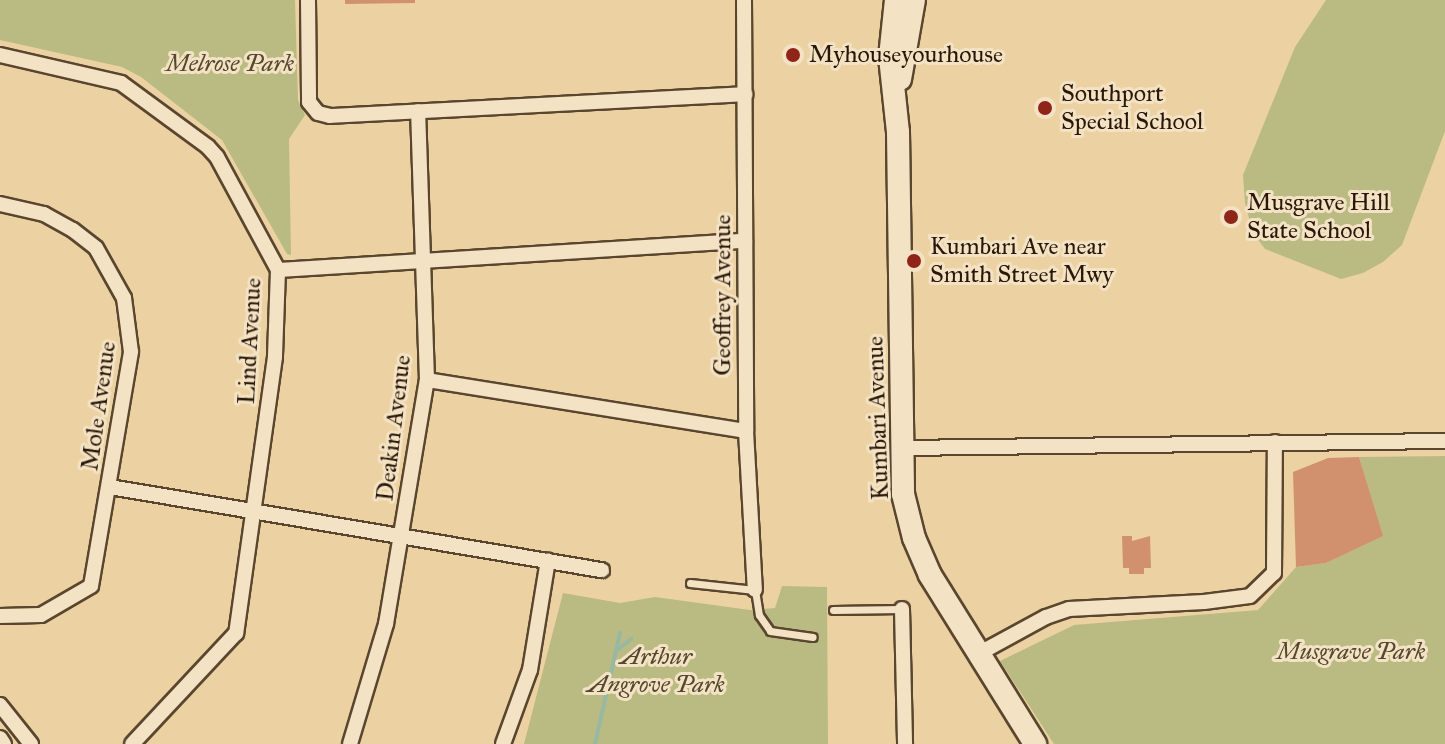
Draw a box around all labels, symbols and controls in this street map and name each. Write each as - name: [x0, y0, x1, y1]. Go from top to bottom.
- place label: Myhouseyourhouse: [809, 41, 1003, 69]
- marker: Myhouseyourhouse: [784, 46, 802, 64]
- park label: Melrose Park: [166, 50, 294, 78]
- place label: Southport Special School: [1061, 80, 1203, 136]
- marker: Southport Special School: [1036, 99, 1054, 117]
- place label: Musgrave Hill State School: [1247, 189, 1390, 245]
- marker: Musgrave Hill State School: [1222, 208, 1240, 226]
- street label: Geoffrey Avenue: [709, 214, 737, 376]
- place label: Kumbari Ave near Smith Street Mwy: [930, 233, 1113, 289]
- marker: Kumbari Ave near Smith Street Mwy: [905, 252, 923, 270]
- street label: Lind Avenue: [232, 277, 268, 405]
- street label: Kumbari Avenue: [861, 336, 895, 500]
- street label: Mole Avenue: [76, 340, 122, 472]
- street label: Deakin Avenue: [371, 353, 417, 503]
- park label: Musgrave Park: [1277, 638, 1425, 666]
- park label: Arthur Angrove Park: [587, 643, 725, 699]

